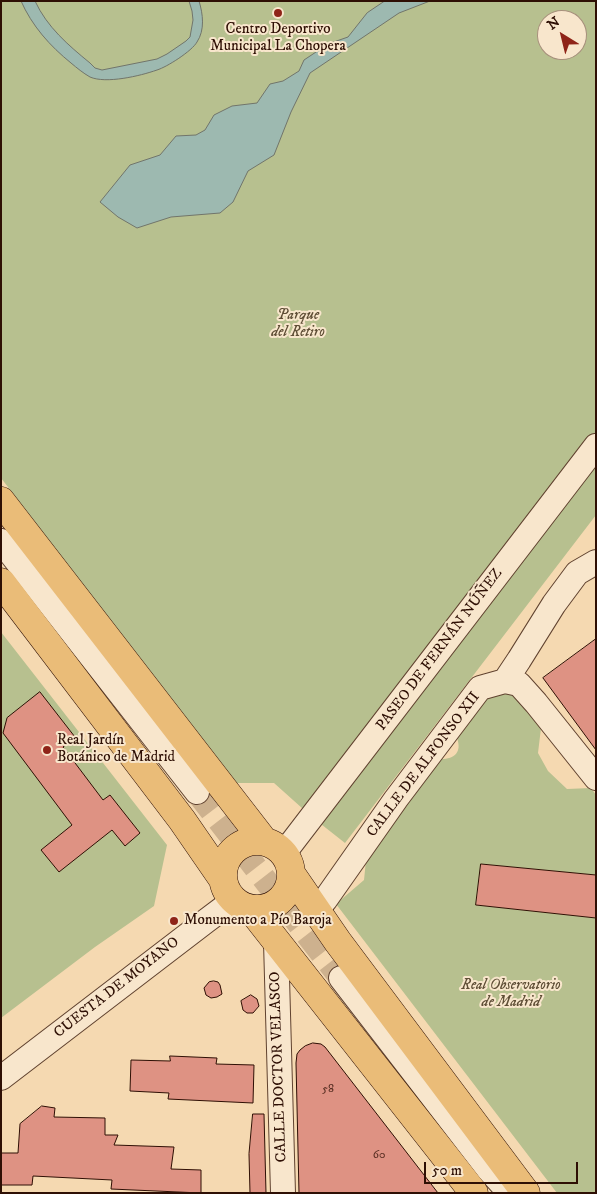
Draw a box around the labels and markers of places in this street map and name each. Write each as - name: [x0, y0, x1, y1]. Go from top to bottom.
- marker: Centro Deportivo Municipal La Chopera: [272, 7, 284, 19]
- place label: Centro Deportivo Municipal La Chopera: [210, 21, 346, 56]
- place label: Real Jardín Botánico de Madrid: [57, 732, 175, 767]
- marker: Real Jardín Botánico de Madrid: [41, 744, 53, 756]
- place label: Monumento a Pío Baroja: [184, 912, 332, 930]
- marker: Monumento a Pío Baroja: [168, 915, 180, 927]

